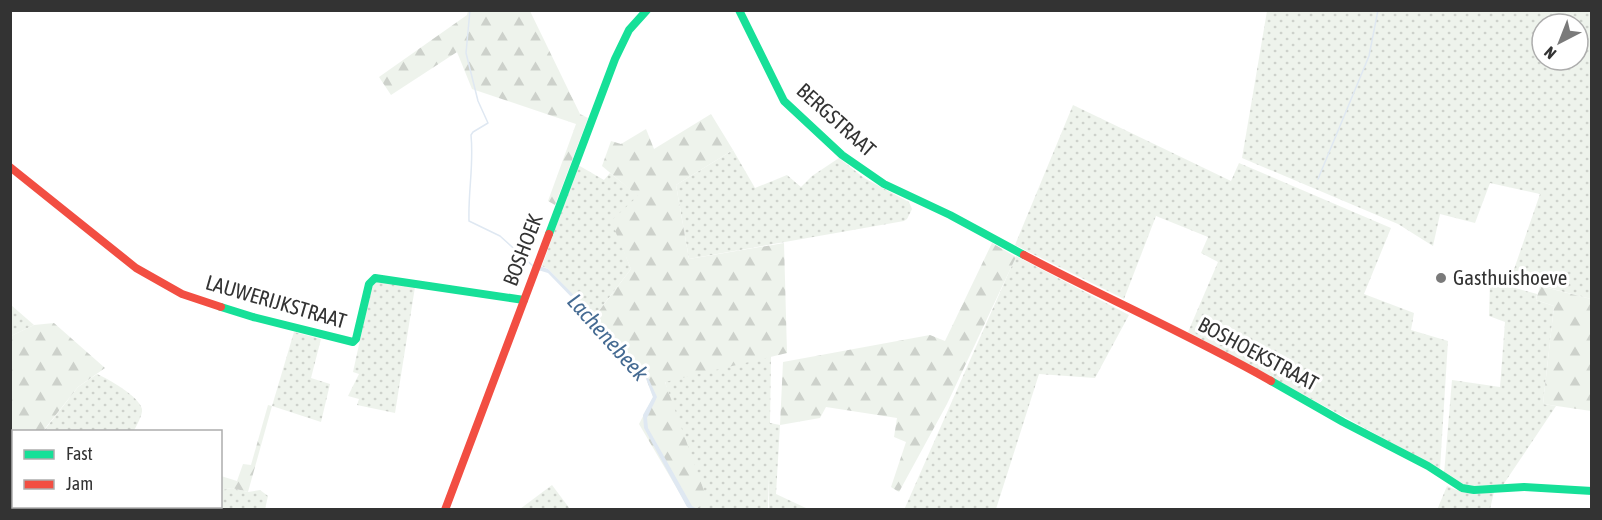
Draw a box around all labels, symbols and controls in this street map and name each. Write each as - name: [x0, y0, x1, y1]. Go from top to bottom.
- north arrow: [1530, 12, 1590, 72]
- text: N: [1540, 43, 1559, 63]
- street label: BERGSTRAAT: [792, 78, 881, 161]
- street label: BOSHOEK: [497, 210, 547, 289]
- place label: Gasthuishoeve: [1453, 265, 1567, 289]
- street label: LAUWERIJKSTRAAT: [203, 269, 349, 333]
- marker: Gasthuishoeve: [1434, 271, 1448, 285]
- water label: Lachenebeek: [562, 288, 654, 386]
- street label: BOSHOEKSTRAAT: [1194, 311, 1322, 395]
- legend: [12, 430, 222, 508]
- text: Fast: [66, 443, 93, 464]
- text: Jam: [66, 473, 93, 494]

